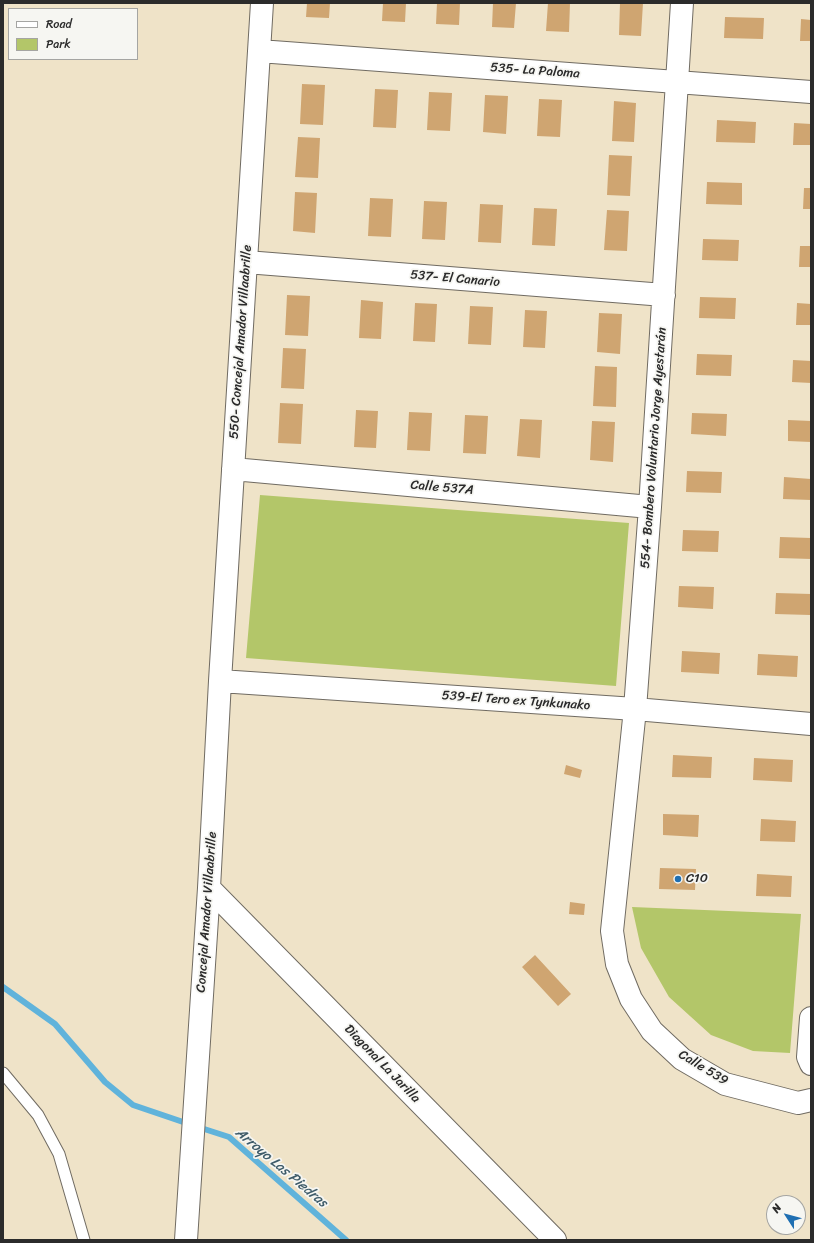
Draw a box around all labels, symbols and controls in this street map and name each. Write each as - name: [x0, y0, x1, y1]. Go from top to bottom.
- legend: [8, 8, 138, 60]
- text: Road: [46, 13, 72, 35]
- text: Park: [46, 33, 71, 55]
- street label: 535- La Paloma: [490, 60, 580, 82]
- street label: 550- Concejal Amador Villaabrille: [226, 244, 256, 440]
- street label: 537- El Canario: [410, 267, 500, 291]
- street label: 554- Bombero Voluntario Jorge Ayestarán: [638, 327, 670, 569]
- street label: Calle 537A: [410, 477, 474, 499]
- street label: 539-El Tero ex Tynkunako: [441, 688, 591, 714]
- street label: Concejal Amador Villaabrille: [194, 831, 220, 993]
- place label: C10: [686, 871, 708, 887]
- marker: C10: [673, 874, 683, 884]
- street label: Diagonal La Jarilla: [341, 1022, 423, 1106]
- street label: Calle 539: [675, 1047, 731, 1089]
- water label: Arroyo Las Piedras: [232, 1125, 330, 1211]
- north arrow: [766, 1195, 806, 1235]
- text: N: [767, 1200, 787, 1217]

